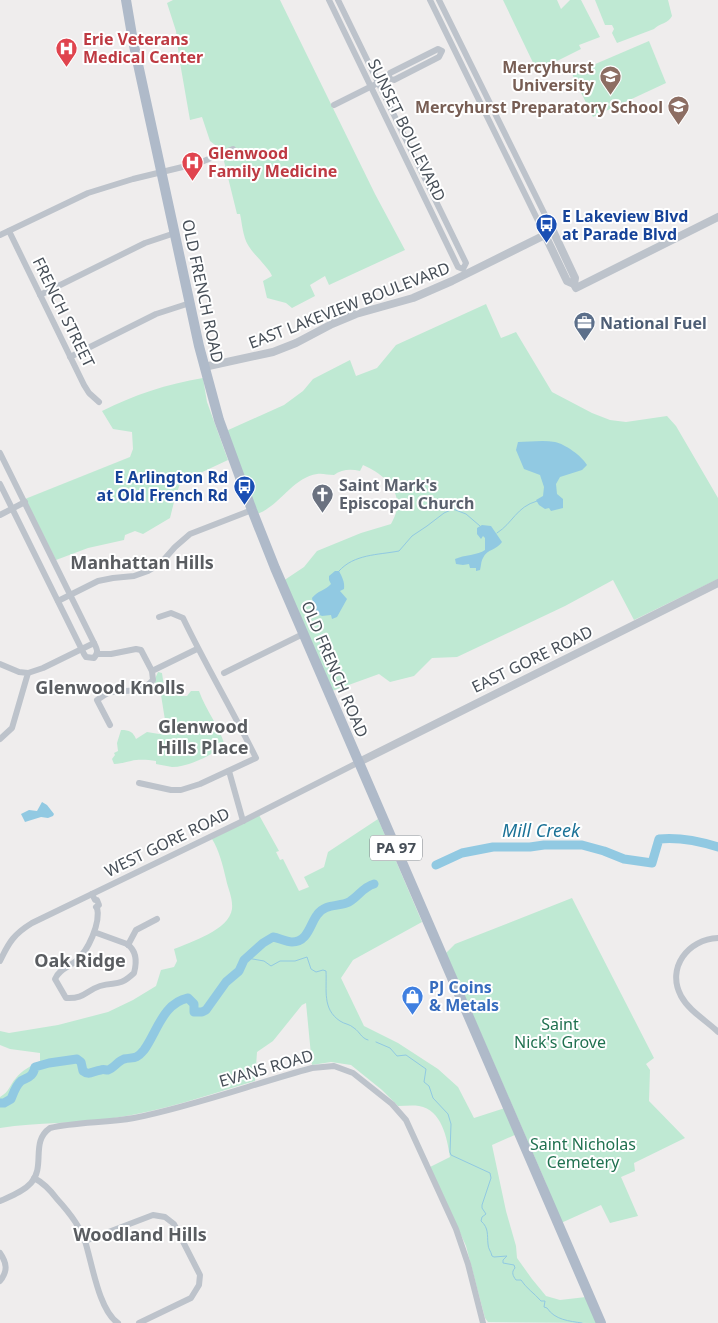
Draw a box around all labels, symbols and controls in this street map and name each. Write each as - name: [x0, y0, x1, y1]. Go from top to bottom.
- place label: Erie Veterans Medical Center: [83, 28, 203, 68]
- hospital icon: Erie Veterans Medical Center: [55, 36, 79, 67]
- street label: SUNSET BOULEVARD: [363, 55, 451, 205]
- place label: Mercyhurst University: [502, 56, 595, 96]
- school or university icon: Mercyhurst University: [598, 64, 622, 95]
- school or university icon: Mercyhurst Preparatory School: [667, 95, 691, 126]
- place label: Mercyhurst Preparatory School: [415, 96, 663, 118]
- place label: Glenwood Family Medicine: [208, 142, 337, 182]
- hospital icon: Glenwood Family Medicine: [180, 150, 204, 181]
- place label: E Lakeview Blvd at Parade Blvd: [562, 205, 688, 245]
- bus stop icon: E Lakeview Blvd at Parade Blvd: [534, 213, 558, 244]
- street label: OLD FRENCH ROAD: [177, 217, 229, 365]
- street label: FRENCH STREET: [28, 253, 100, 371]
- street label: EAST LAKEVIEW BOULEVARD: [245, 256, 453, 354]
- office icon: National Fuel: [572, 311, 596, 342]
- place label: National Fuel: [600, 312, 707, 334]
- place label: E Arlington Rd at Old French Rd: [97, 466, 228, 506]
- bus stop icon: E Arlington Rd at Old French Rd: [232, 474, 256, 505]
- place label: Saint Mark's Episcopal Church: [339, 474, 474, 514]
- church icon: Saint Mark's Episcopal Church: [311, 482, 335, 513]
- district label: Manhattan Hills: [70, 550, 214, 574]
- street label: OLD FRENCH ROAD: [296, 597, 374, 741]
- street label: EAST GORE ROAD: [468, 620, 596, 698]
- district label: Glenwood Knolls: [35, 675, 185, 699]
- district label: Glenwood Hills Place: [158, 714, 248, 759]
- street label: WEST GORE ROAD: [101, 802, 233, 882]
- water label: Mill Creek: [502, 818, 581, 842]
- road number: PA 97: [370, 836, 422, 860]
- district label: Oak Ridge: [34, 948, 126, 972]
- place label: PJ Coins & Metals: [429, 976, 499, 1016]
- shop icon: PJ Coins & Metals: [401, 984, 425, 1015]
- park label: Saint Nick's Grove: [514, 1013, 606, 1053]
- street label: EVANS ROAD: [216, 1044, 316, 1092]
- park label: Saint Nicholas Cemetery: [530, 1133, 636, 1173]
- district label: Woodland Hills: [73, 1222, 207, 1246]

